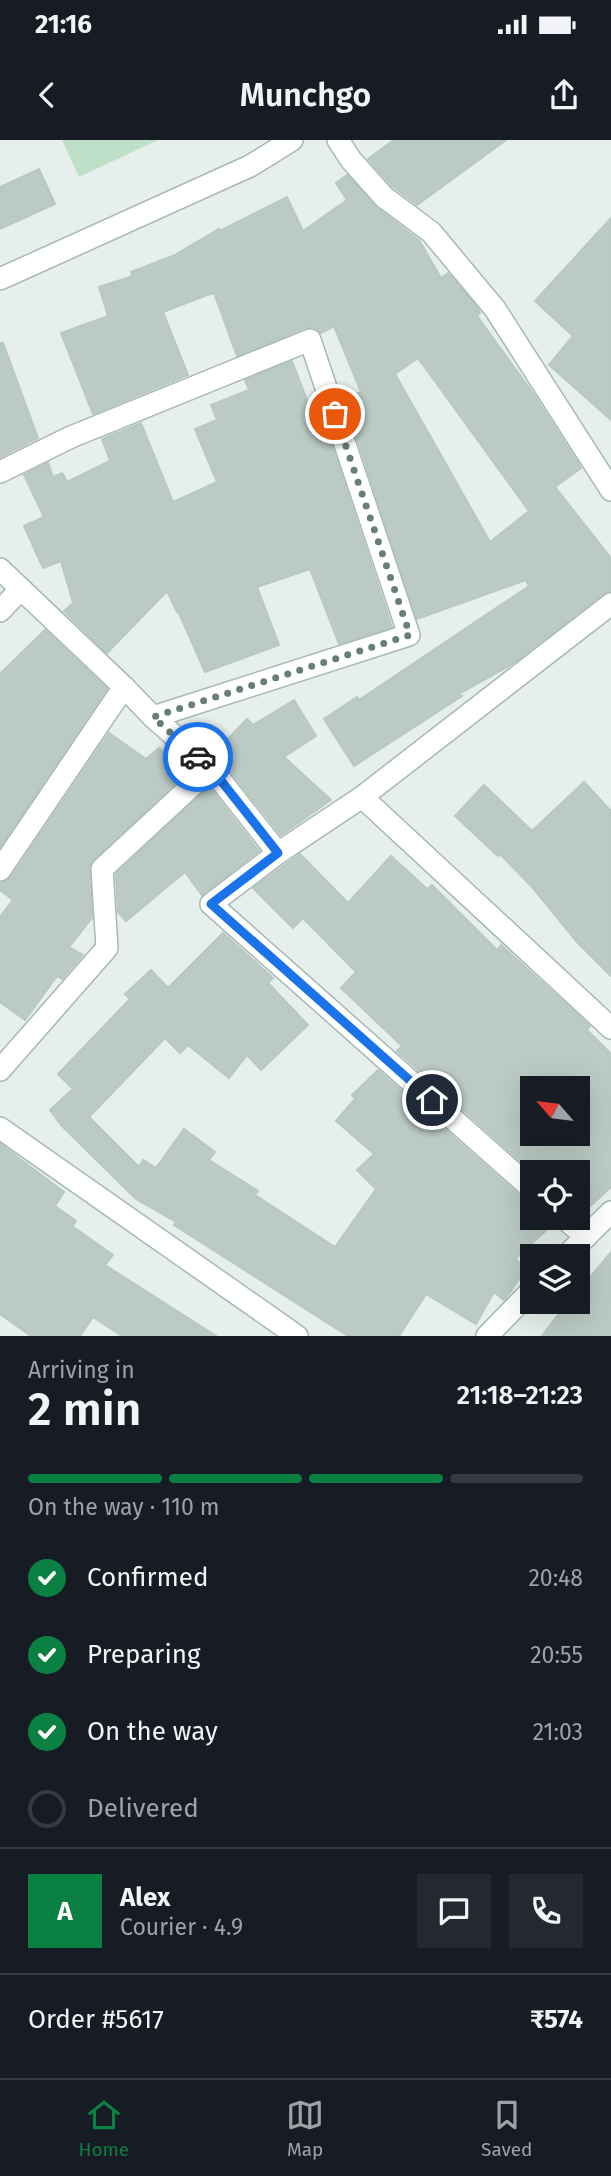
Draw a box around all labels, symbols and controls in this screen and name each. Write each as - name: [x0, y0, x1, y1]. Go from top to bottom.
- text: 21:16: [35, 9, 92, 40]
- icon: back: [28, 76, 66, 114]
- text: Munchgo: [240, 76, 371, 114]
- icon: share: [545, 76, 583, 114]
- pin: [305, 384, 365, 444]
- icon: bag: [316, 395, 354, 433]
- courier: [163, 722, 233, 792]
- icon: car: [179, 738, 217, 776]
- pin: [402, 1070, 462, 1130]
- north arrow: [520, 1076, 590, 1146]
- map controls: [520, 1076, 590, 1314]
- icon: home: [413, 1081, 451, 1119]
- button: locate: [520, 1160, 590, 1230]
- button: layers: [520, 1244, 590, 1314]
- text: Arriving in: [28, 1356, 135, 1384]
- text: 21:18–21:23: [457, 1380, 583, 1411]
- text: 2 min: [28, 1382, 141, 1437]
- text: On the way · 110 m: [28, 1493, 220, 1521]
- icon: check: [28, 1559, 66, 1597]
- text: Confirmed: [87, 1562, 208, 1593]
- text: 20:48: [528, 1564, 583, 1592]
- icon: check: [28, 1636, 66, 1674]
- text: Preparing: [87, 1639, 200, 1670]
- text: 20:55: [530, 1641, 583, 1669]
- icon: check: [28, 1713, 66, 1751]
- text: On the way: [87, 1716, 218, 1747]
- text: 21:03: [533, 1718, 583, 1746]
- text: Delivered: [87, 1793, 199, 1824]
- button: chat: [417, 1874, 491, 1948]
- button: phone: [509, 1874, 583, 1948]
- text: Alex: [120, 1882, 170, 1913]
- text: A: [57, 1896, 73, 1927]
- text: Courier · 4.9: [120, 1913, 243, 1941]
- text: Order #5617: [28, 2004, 164, 2035]
- text: ₹574: [530, 2004, 583, 2035]
- tab: Home: [78, 2096, 129, 2161]
- tab: Map: [286, 2096, 324, 2161]
- tab: Saved: [481, 2096, 532, 2161]

